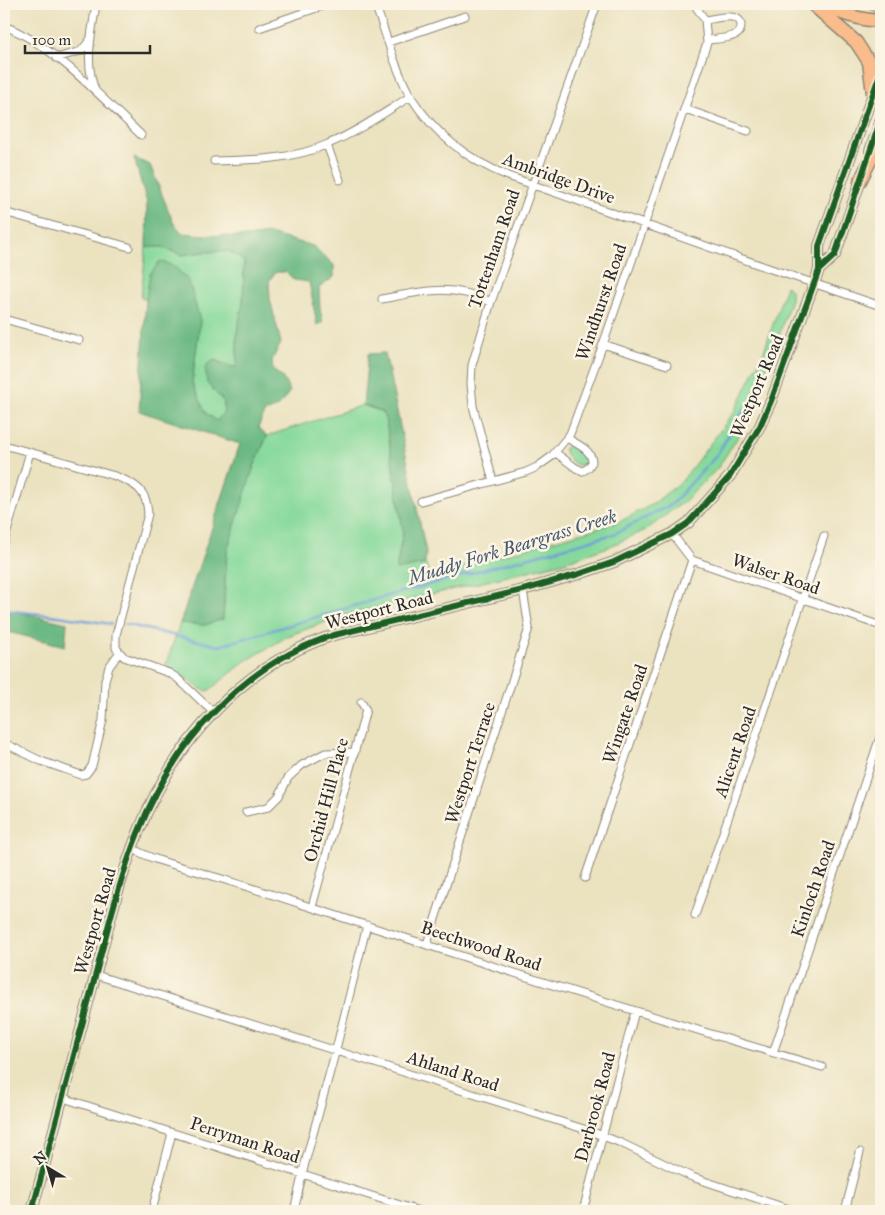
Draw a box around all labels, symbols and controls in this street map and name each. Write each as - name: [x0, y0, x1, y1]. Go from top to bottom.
- scale bar: [25, 22, 150, 54]
- text: 100 m: [32, 31, 72, 49]
- street label: Ambridge Drive: [499, 147, 618, 209]
- street label: Tottenham Road: [463, 186, 525, 312]
- street label: Windhurst Road: [571, 241, 631, 363]
- street label: Westport Road: [725, 331, 789, 441]
- water label: Muddy Fork Beargrass Creek: [403, 504, 620, 590]
- street label: Walser Road: [729, 549, 823, 599]
- street label: Westport Road: [323, 586, 435, 634]
- street label: Wingate Road: [598, 661, 653, 767]
- street label: Westport Terrace: [440, 699, 500, 827]
- street label: Alicent Road: [709, 703, 761, 802]
- street label: Orchid Hill Place: [299, 735, 353, 865]
- street label: Kinloch Road: [786, 838, 840, 940]
- street label: Westport Road: [69, 865, 121, 977]
- street label: Beechwood Road: [418, 916, 544, 976]
- street label: Ahland Road: [403, 1045, 502, 1096]
- street label: Darbrook Road: [570, 1050, 620, 1164]
- street label: Perryman Road: [187, 1112, 303, 1168]
- north arrow: [22, 1142, 72, 1192]
- text: N: [30, 1148, 50, 1169]

